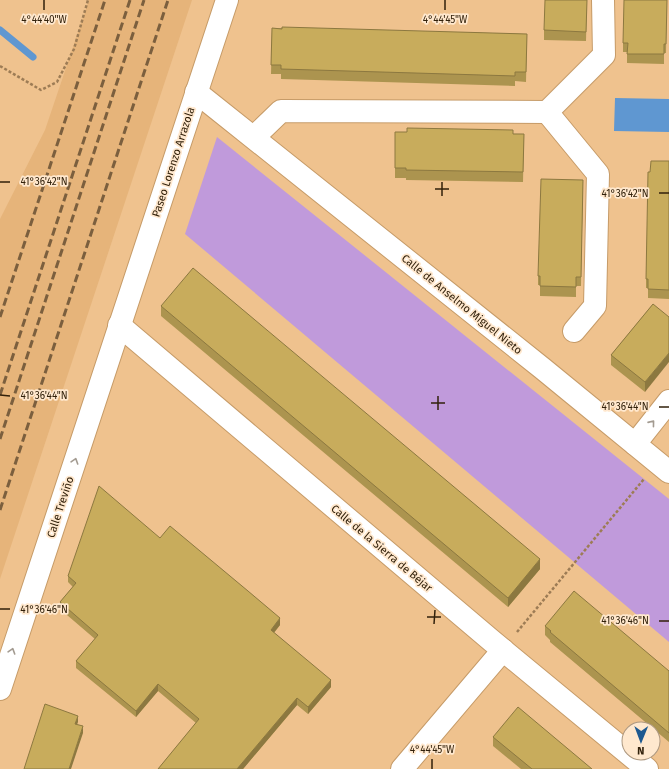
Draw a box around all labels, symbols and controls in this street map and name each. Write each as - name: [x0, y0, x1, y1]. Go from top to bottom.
- text: 4°44'40"W: [21, 14, 68, 26]
- text: 4°44'45"W: [423, 14, 468, 26]
- street label: Paseo Lorenzo Arrazola: [150, 106, 197, 219]
- text: 41°36'42"N: [20, 176, 68, 188]
- text: 41°36'42"N: [601, 188, 649, 200]
- street label: Calle de Anselmo Miguel Nieto: [399, 252, 525, 357]
- text: 41°36'44"N: [20, 390, 68, 402]
- text: 41°36'44"N: [601, 401, 649, 413]
- one-way arrow: [647, 420, 654, 427]
- one-way arrow: [70, 458, 78, 465]
- street label: Calle Treviño: [44, 475, 77, 540]
- street label: Calle de la Sierra de Béjar: [328, 502, 436, 595]
- text: 41°36'46"N: [20, 604, 68, 616]
- text: 41°36'46"N: [601, 615, 649, 627]
- one-way arrow: [7, 648, 16, 655]
- north arrow: [621, 721, 661, 761]
- text: 4°44'45"W: [410, 744, 455, 756]
- text: N: [637, 744, 645, 757]

